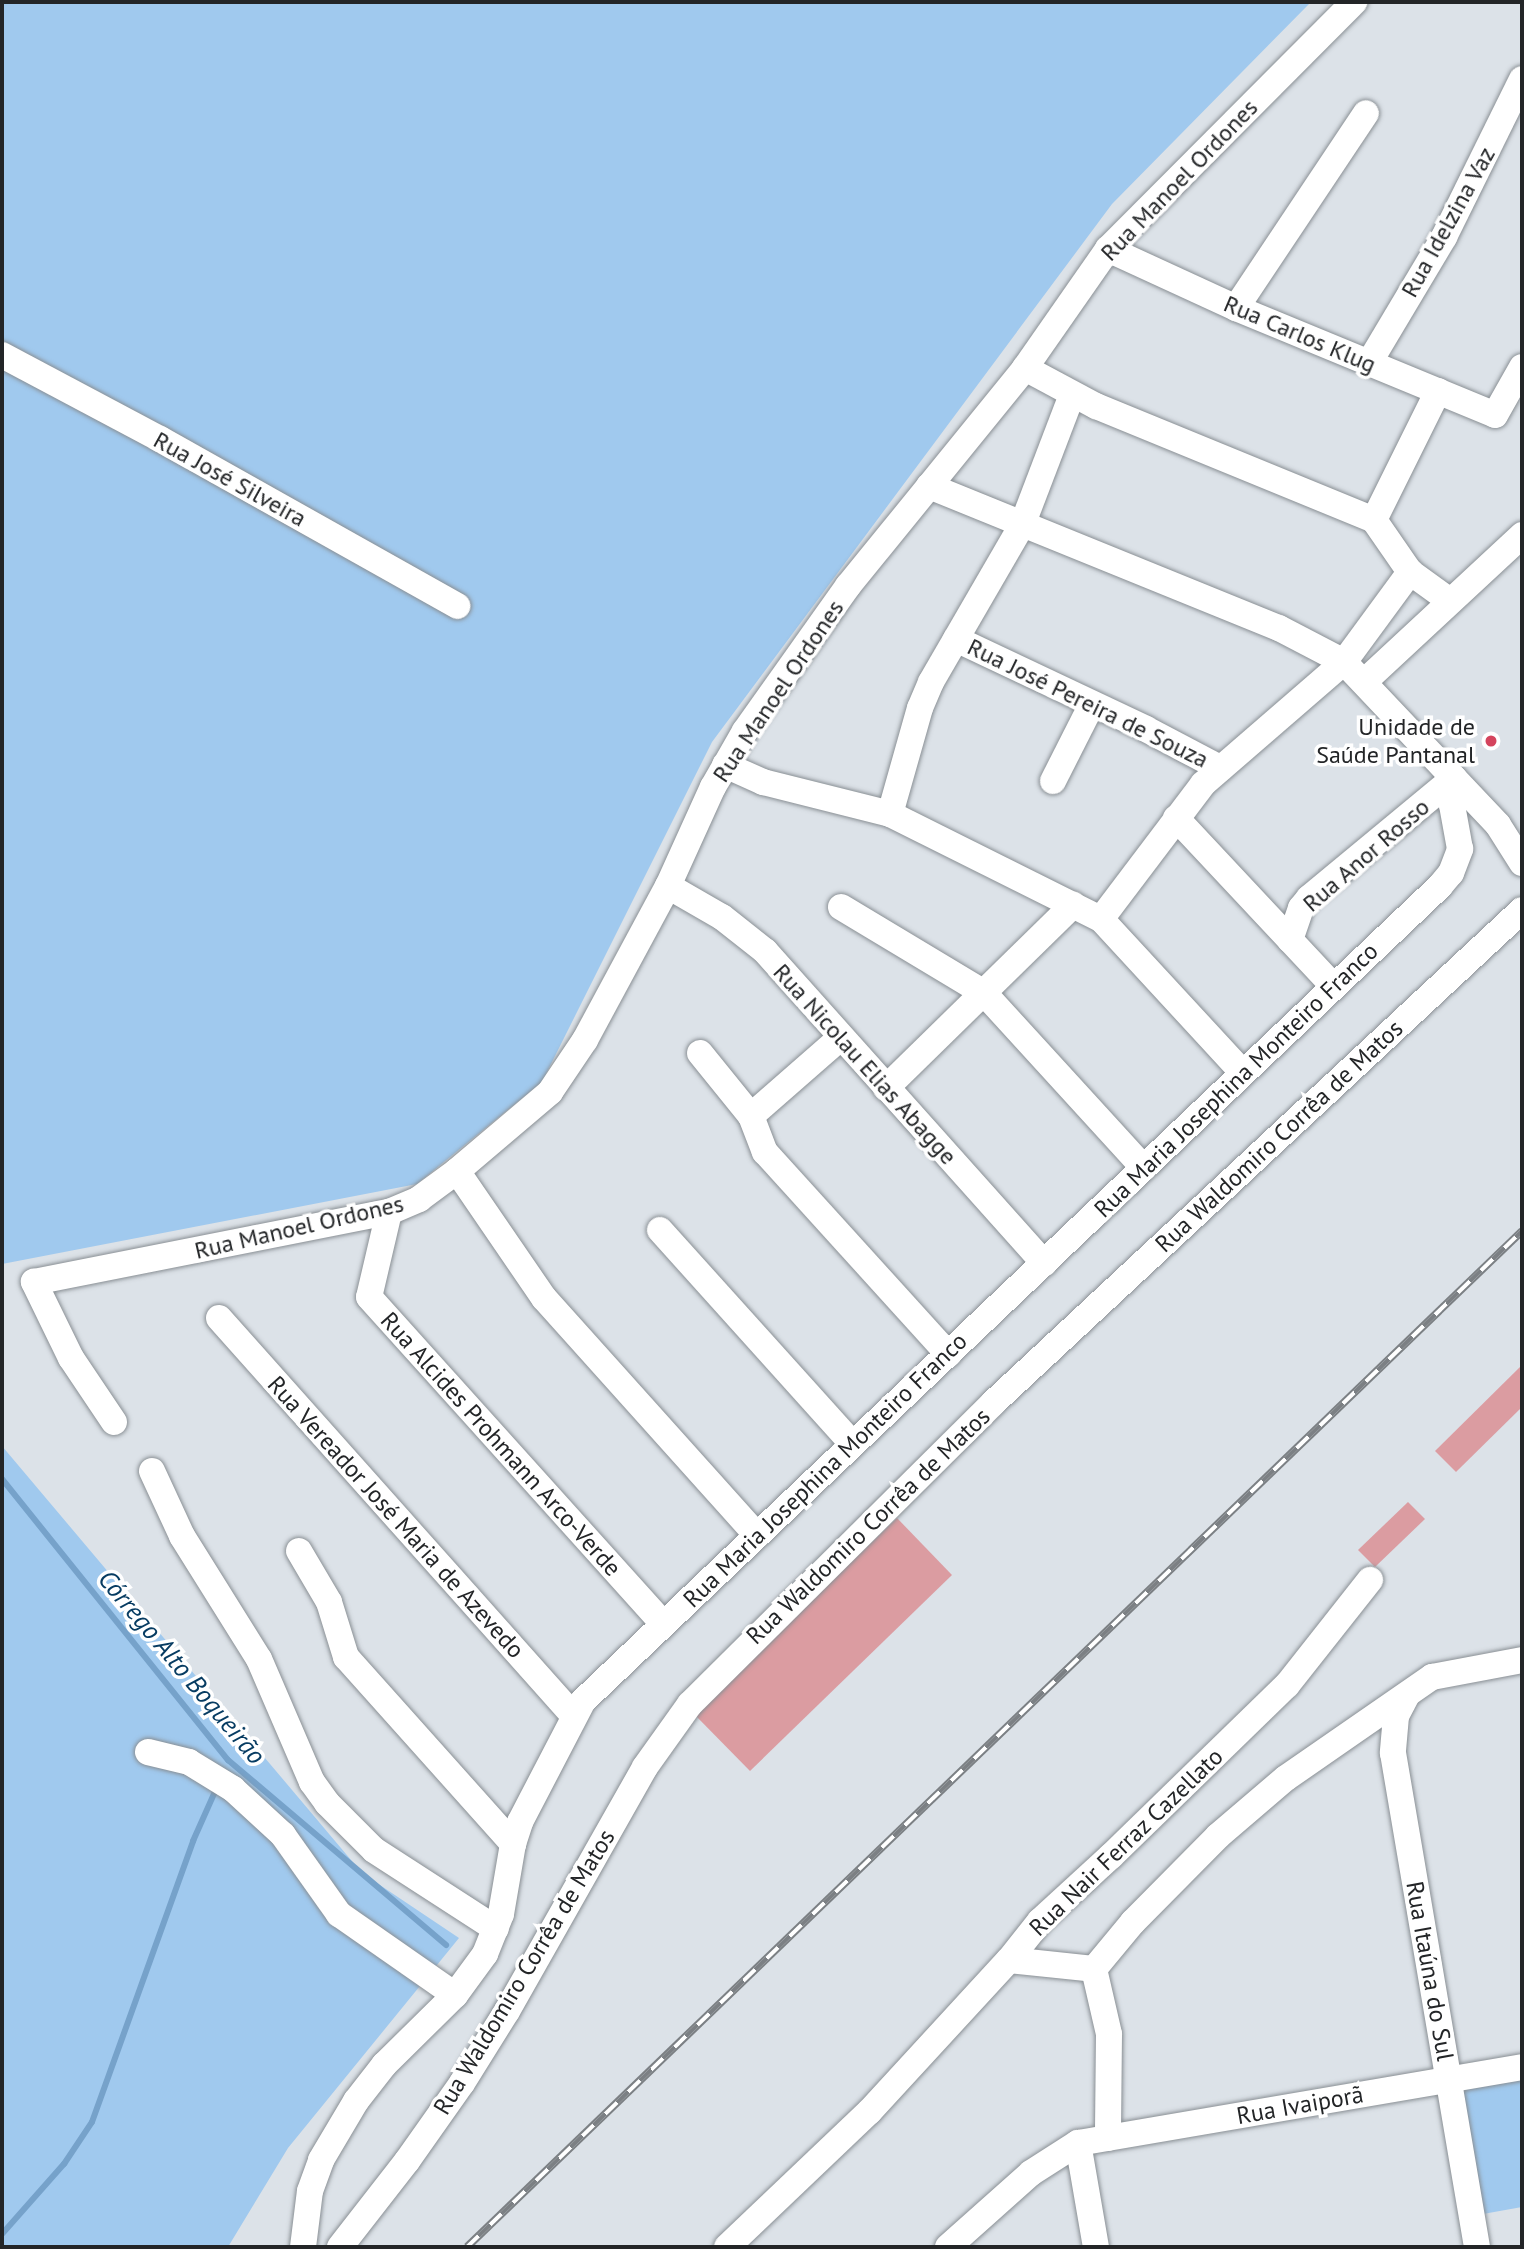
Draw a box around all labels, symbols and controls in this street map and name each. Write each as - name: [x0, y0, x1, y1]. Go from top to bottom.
- street label: Rua Manoel Ordones: [1094, 93, 1264, 267]
- street label: Rua Idelzina Vaz: [1395, 142, 1501, 302]
- street label: Rua Carlos Klug: [1220, 289, 1380, 379]
- street label: Rua José Silveira: [149, 425, 311, 533]
- street label: Rua Manoel Ordones: [706, 594, 850, 788]
- street label: Rua José Pereira de Souza: [963, 632, 1213, 774]
- place label: Unidade de Saúde Pantanal: [1316, 713, 1475, 769]
- marker: Unidade de Saúde Pantanal: [1481, 731, 1501, 751]
- street label: Rua Anor Rosso: [1297, 792, 1435, 918]
- street label: Rua Maria Josephina Monteiro Franco: [1088, 937, 1384, 1223]
- street label: Rua Nicolau Elias Abagge: [767, 957, 963, 1171]
- street label: Rua Waldomiro Corrêa de Matos: [1149, 1014, 1409, 1258]
- street label: Rua Manoel Ordones: [192, 1189, 406, 1265]
- street label: Rua Alcides Prohmann Arco-Verde: [374, 1305, 628, 1583]
- street label: Rua Maria Josephina Monteiro Franco: [677, 1327, 973, 1613]
- street label: Rua Vereador José Maria de Azevedo: [261, 1370, 531, 1664]
- street label: Rua Waldomiro Corrêa de Matos: [740, 1402, 996, 1650]
- water label: Córrego Alto Boqueirão: [92, 1563, 272, 1771]
- street label: Rua Nair Ferraz Cazellato: [1023, 1742, 1229, 1942]
- street label: Rua Waldomiro Corrêa de Matos: [427, 1824, 621, 2120]
- street label: Rua Itaúna do Sul: [1400, 1879, 1460, 2063]
- street label: Rua Ivaiporã: [1234, 2080, 1366, 2130]

